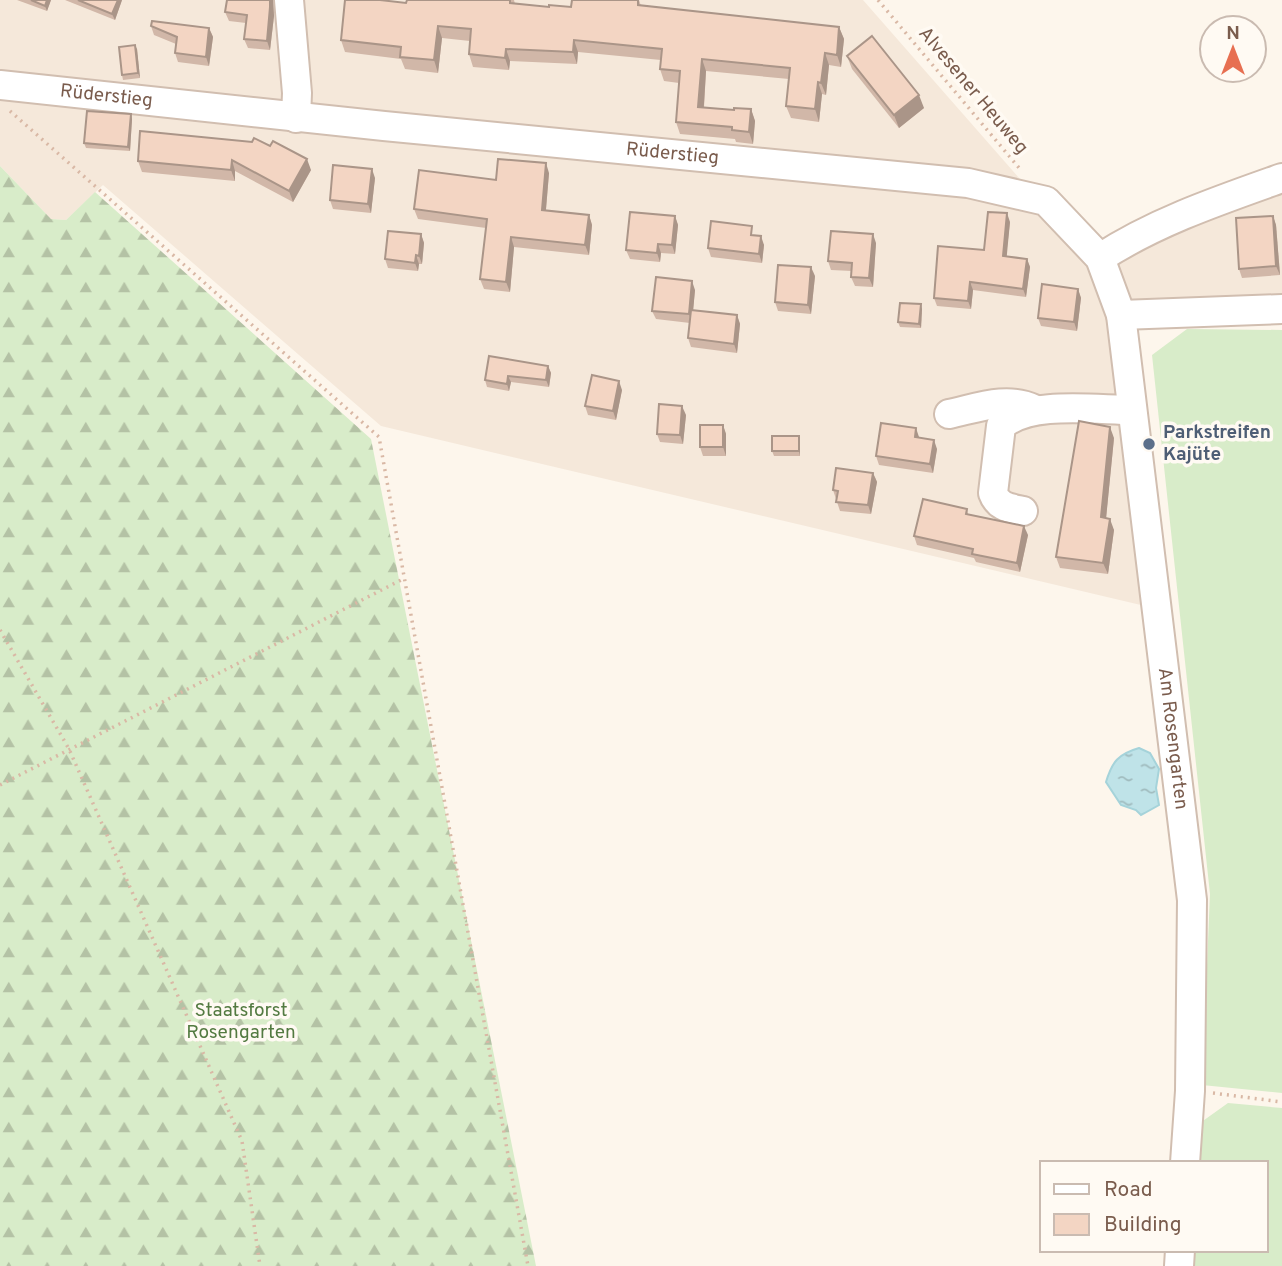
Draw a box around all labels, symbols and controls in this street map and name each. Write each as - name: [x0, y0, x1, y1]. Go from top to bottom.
- north arrow: [1198, 14, 1268, 84]
- street label: Alvesener Heuweg: [913, 22, 1033, 160]
- text: N: [1226, 22, 1240, 46]
- street label: Rüderstieg: [59, 79, 154, 113]
- street label: Rüderstieg: [625, 138, 720, 171]
- place label: Parkstreifen Kajüte: [1163, 421, 1271, 467]
- marker: Parkstreifen Kajüte: [1141, 436, 1157, 452]
- street label: Am Rosengarten: [1152, 666, 1193, 811]
- park label: Staatsforst Rosengarten: [186, 999, 296, 1045]
- legend: [1040, 1161, 1268, 1252]
- text: Road: [1104, 1177, 1153, 1204]
- text: Building: [1104, 1212, 1182, 1239]

